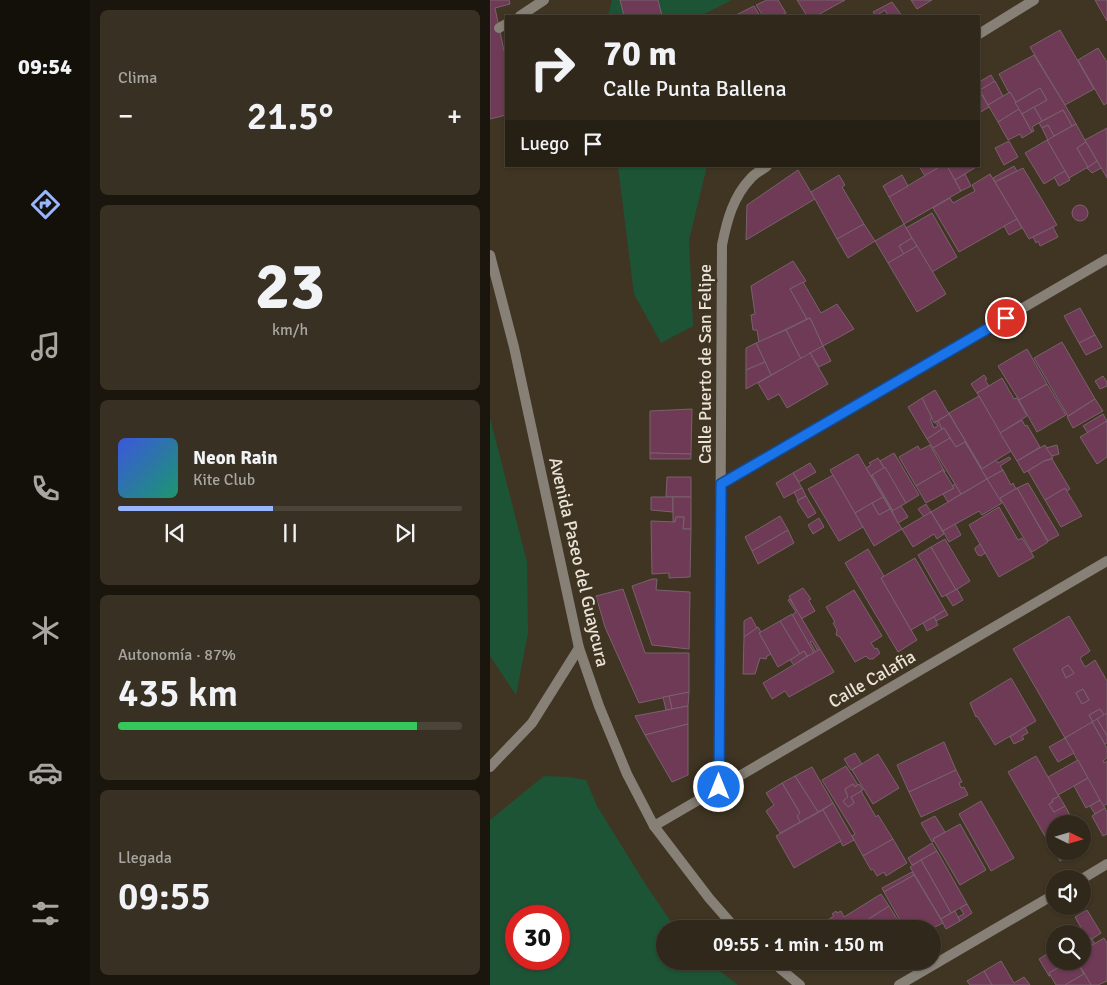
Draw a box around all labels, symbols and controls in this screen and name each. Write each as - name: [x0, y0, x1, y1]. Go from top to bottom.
- text: 70 m: [603, 32, 677, 75]
- icon: right: [520, 35, 585, 100]
- text: 09:54: [18, 53, 72, 80]
- text: Clima: [118, 68, 157, 88]
- text: Calle Punta Ballena: [603, 75, 787, 102]
- text: 21.5°: [247, 93, 333, 140]
- text: −: [118, 99, 133, 133]
- text: +: [447, 99, 462, 133]
- icon: arrive: [579, 130, 607, 158]
- text: Luego: [520, 132, 569, 156]
- icon: directions: [28, 187, 63, 222]
- text: 23: [255, 247, 325, 327]
- street label: Calle Puerto de San Felipe: [694, 264, 716, 464]
- pin: [985, 297, 1027, 339]
- icon: arrive: [992, 304, 1020, 332]
- text: km/h: [272, 320, 308, 340]
- icon: music: [28, 329, 63, 364]
- text: Neon Rain: [193, 446, 278, 470]
- street label: Avenida Paseo del Guaycura: [544, 455, 614, 669]
- text: Kite Club: [193, 470, 255, 490]
- icon: phone: [28, 471, 63, 506]
- icon: previous: [161, 519, 189, 547]
- icon: pause: [276, 519, 304, 547]
- icon: next: [391, 519, 419, 547]
- icon: climate: [28, 613, 63, 648]
- text: Autonomía · 87%: [118, 645, 236, 665]
- street label: Calle Calafia: [825, 645, 919, 713]
- text: 435 km: [118, 670, 238, 717]
- icon: car: [28, 755, 63, 790]
- position arrow: [692, 760, 744, 812]
- north arrow: [1046, 815, 1091, 860]
- map controls: [1046, 815, 1091, 970]
- text: Llegada: [118, 848, 172, 868]
- button: sound: [1046, 870, 1091, 915]
- text: 09:55: [118, 873, 211, 920]
- icon: filters: [28, 896, 63, 931]
- speed limit sign: 30: [505, 905, 570, 970]
- button: search: [1046, 925, 1091, 970]
- text: 09:55 · 1 min · 150 m: [713, 933, 884, 957]

